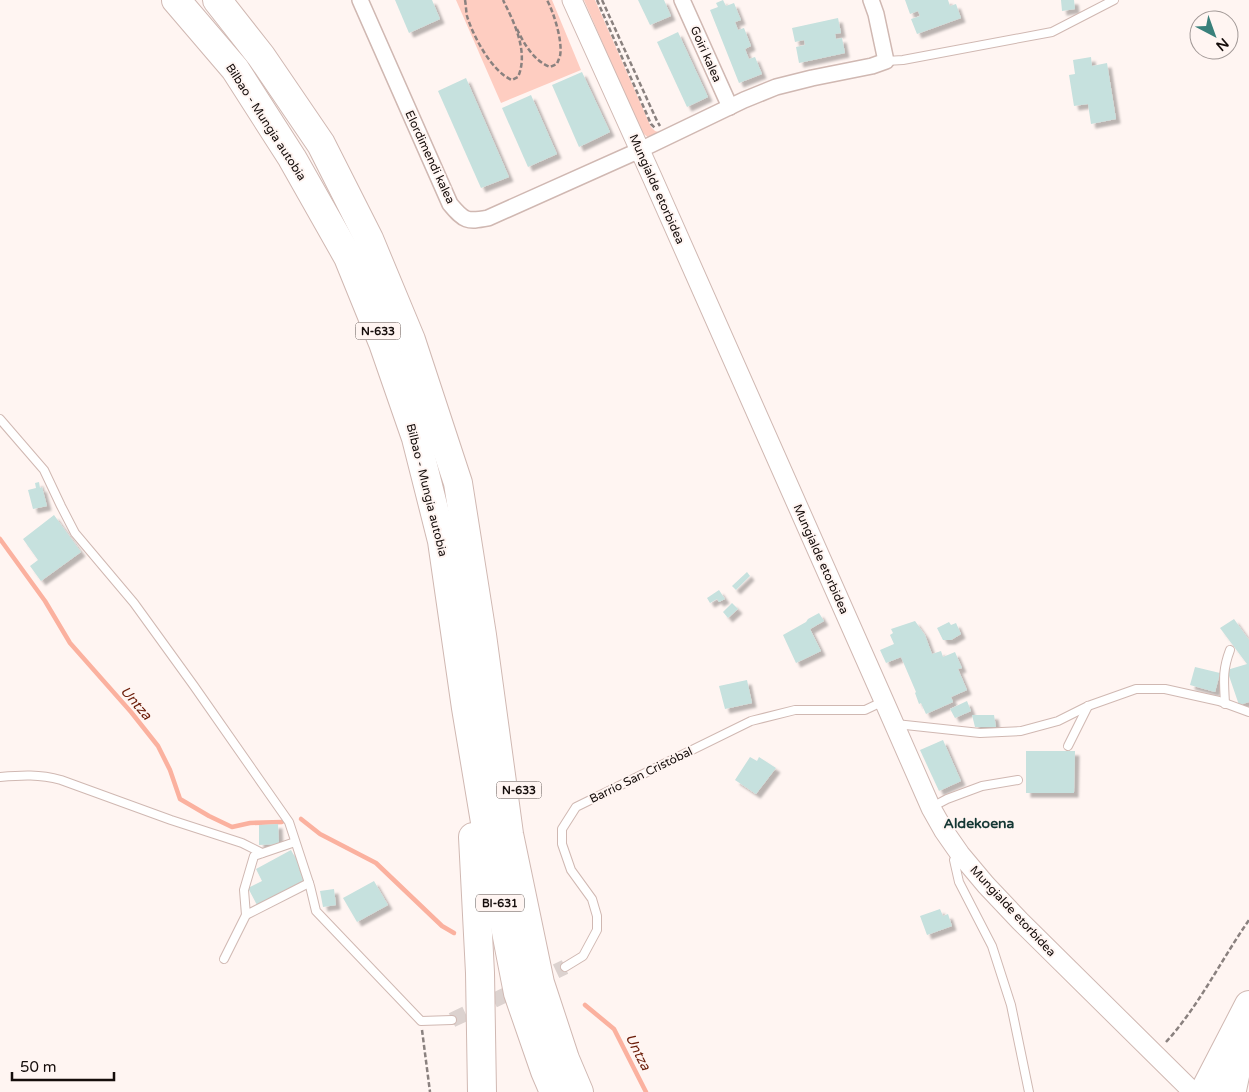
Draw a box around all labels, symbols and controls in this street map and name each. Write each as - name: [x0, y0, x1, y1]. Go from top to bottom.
- north arrow: [1189, 10, 1239, 60]
- street label: Goiri kalea: [687, 24, 725, 84]
- text: N: [1212, 34, 1232, 55]
- street label: Bilbao - Mungia autobia: [223, 61, 309, 183]
- street label: Elordimendi kalea: [402, 108, 458, 206]
- street label: Mungialde etorbidea: [626, 132, 688, 246]
- road number: N-633: [356, 322, 400, 340]
- street label: Bilbao - Mungia autobia: [404, 422, 450, 558]
- street label: Mungialde etorbidea: [790, 502, 852, 616]
- water label: Untza: [117, 683, 156, 724]
- street label: Barrio San Cristóbal: [587, 744, 695, 806]
- road number: N-633: [496, 782, 542, 798]
- district label: Aldekoena: [944, 815, 1015, 832]
- street label: Mungialde etorbidea: [967, 863, 1059, 959]
- road number: BI-631: [476, 894, 524, 911]
- water label: Untza: [622, 1031, 655, 1074]
- scale bar: [12, 1050, 115, 1082]
- text: 50 m: [20, 1058, 57, 1076]

